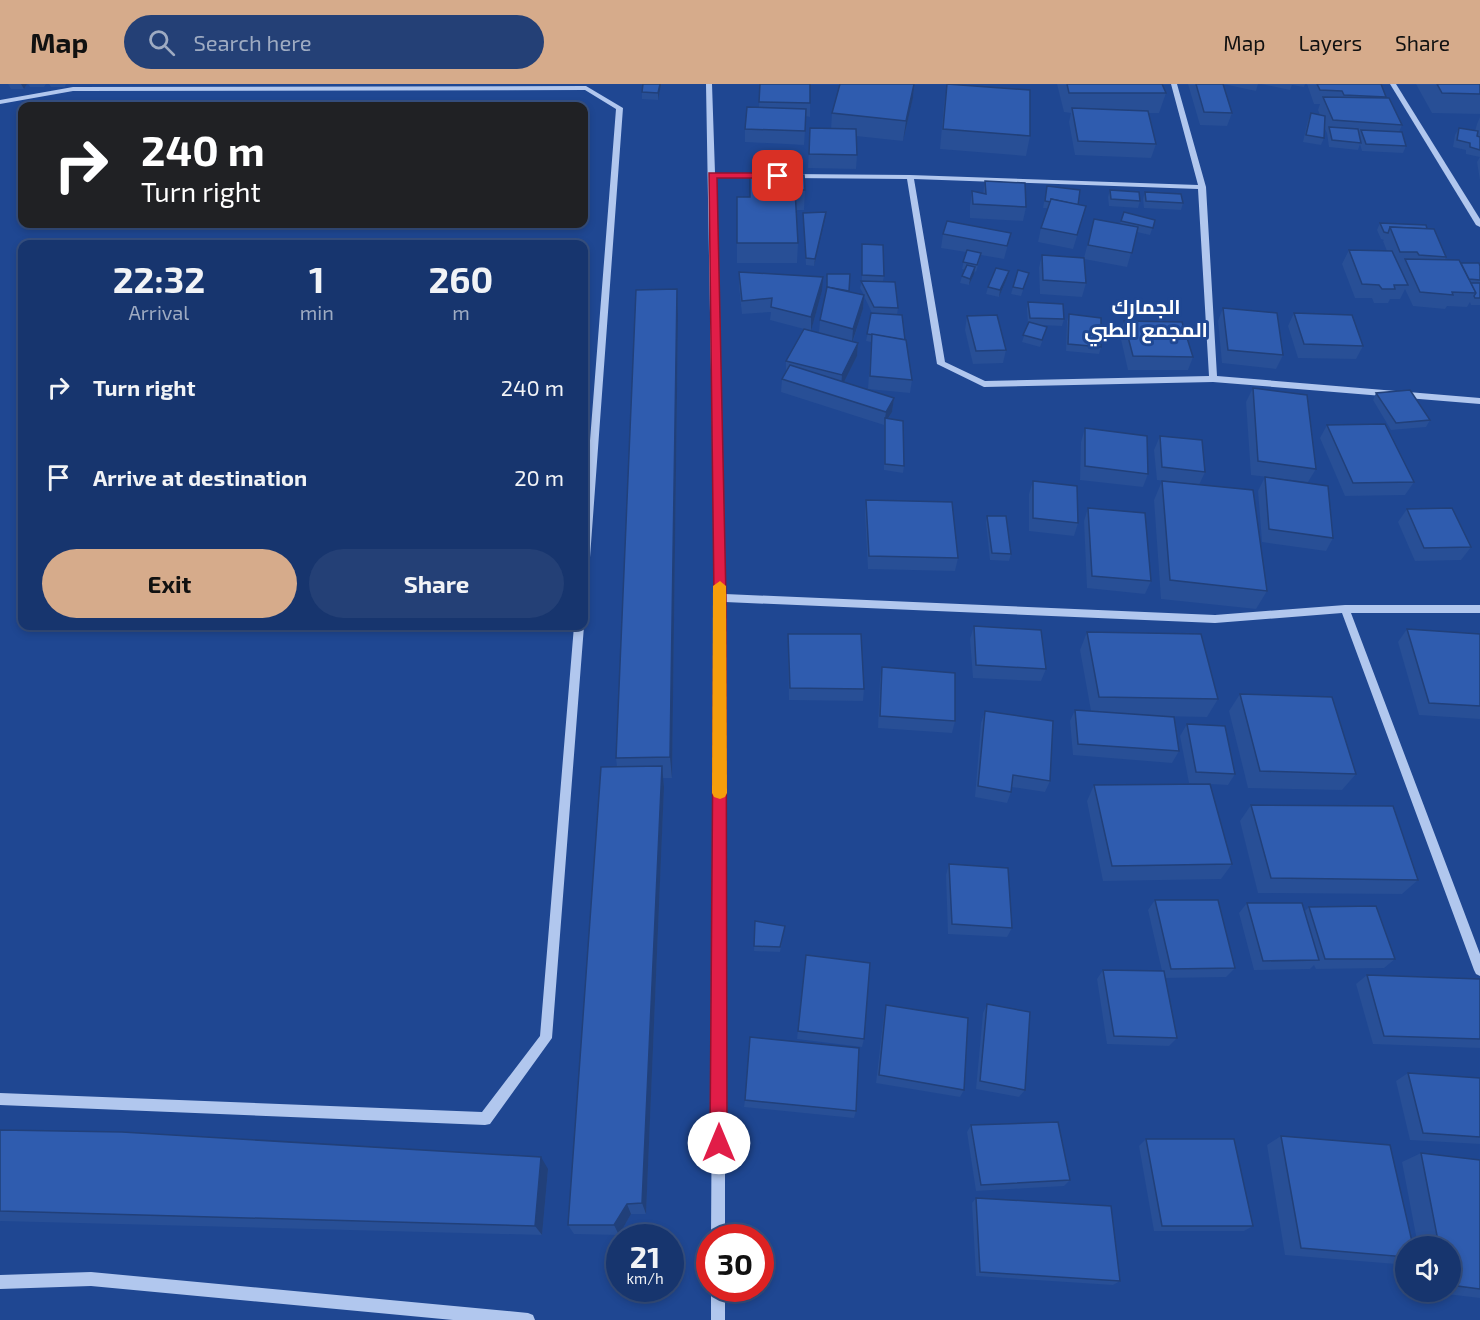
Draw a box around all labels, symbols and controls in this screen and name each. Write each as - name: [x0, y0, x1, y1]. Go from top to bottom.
- search box: [124, 15, 544, 69]
- text: Map: [30, 25, 88, 59]
- icon: search: [145, 26, 178, 59]
- text: Search here: [193, 29, 312, 55]
- text: Map: [1223, 30, 1265, 55]
- text: Layers: [1298, 30, 1362, 55]
- text: Share: [1395, 30, 1450, 55]
- text: 240 m: [141, 124, 265, 174]
- icon: right: [42, 126, 120, 204]
- pin: [752, 150, 803, 201]
- icon: arrive: [761, 159, 794, 192]
- text: Turn right: [141, 175, 261, 207]
- text: 22:32: [113, 257, 205, 300]
- text: 1: [309, 257, 325, 300]
- text: 260: [428, 257, 493, 300]
- district label: الجمارك المجمع الطبي: [1084, 294, 1208, 347]
- text: Arrival: [128, 300, 189, 324]
- text: min: [300, 300, 334, 324]
- text: m: [452, 300, 470, 324]
- icon: right: [42, 371, 75, 404]
- text: Turn right: [93, 374, 195, 400]
- text: 240 m: [501, 374, 564, 400]
- icon: arrive: [42, 461, 75, 494]
- text: Arrive at destination: [93, 464, 307, 490]
- text: 20 m: [514, 464, 564, 490]
- button: Exit: [42, 549, 297, 618]
- button: Share: [309, 549, 564, 618]
- position arrow: [687, 1111, 751, 1175]
- speed limit sign: 30: [696, 1224, 774, 1302]
- map controls: [1395, 1236, 1461, 1302]
- button: sound: [1395, 1236, 1461, 1302]
- text: 21: [630, 1238, 660, 1274]
- text: km/h: [626, 1269, 664, 1287]

